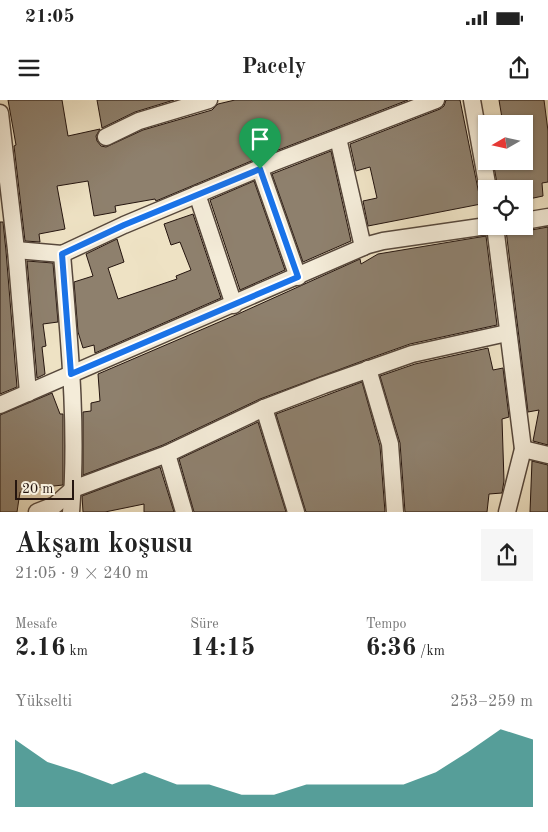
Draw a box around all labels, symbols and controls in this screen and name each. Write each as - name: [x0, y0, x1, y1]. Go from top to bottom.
- text: 21:05: [25, 8, 74, 27]
- icon: menu: [15, 54, 43, 82]
- icon: share: [505, 54, 533, 82]
- text: Pacely: [242, 56, 306, 78]
- north arrow: [478, 115, 532, 170]
- map controls: [478, 115, 533, 235]
- pin: [239, 118, 281, 169]
- icon: arrive: [246, 125, 274, 153]
- button: locate: [478, 180, 533, 235]
- scale bar: [15, 477, 74, 500]
- text: 20 m: [22, 482, 53, 496]
- button: share: [481, 529, 533, 581]
- text: Akşam koşusu: [15, 531, 193, 559]
- text: 21:05 · 9 × 240 m: [15, 566, 148, 582]
- text: Mesafe: [15, 617, 57, 631]
- text: Süre: [190, 617, 219, 631]
- text: Tempo: [366, 617, 406, 631]
- text: 2.16: [15, 636, 66, 661]
- text: 14:15: [190, 636, 255, 661]
- text: 6:36: [366, 636, 416, 661]
- text: km: [66, 644, 88, 658]
- text: /km: [416, 644, 445, 658]
- text: Yükselti: [15, 694, 72, 710]
- text: 253–259 m: [450, 694, 533, 710]

